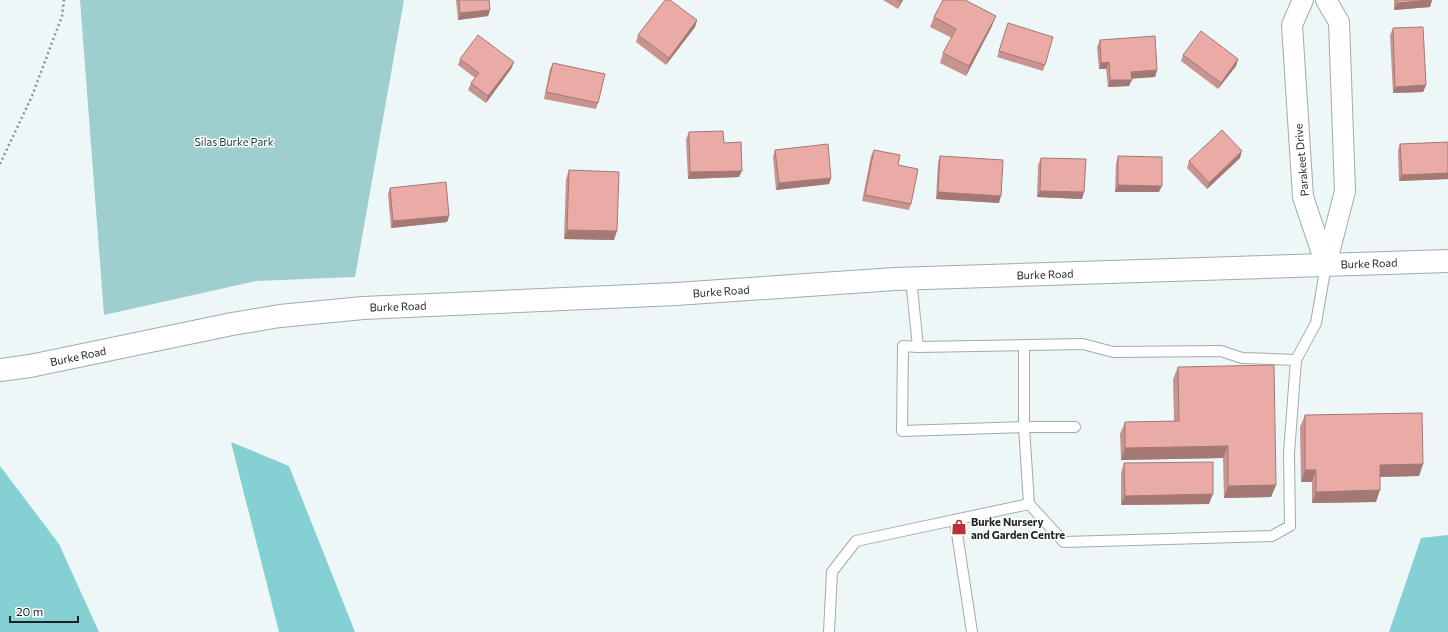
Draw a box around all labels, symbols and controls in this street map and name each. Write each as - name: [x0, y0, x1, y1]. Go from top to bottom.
- street label: Parakeet Drive: [1291, 123, 1311, 197]
- park label: Silas Burke Park: [194, 135, 274, 148]
- street label: Burke Road: [1340, 256, 1398, 270]
- street label: Burke Road: [1016, 267, 1074, 281]
- street label: Burke Road: [692, 283, 750, 299]
- street label: Burke Road: [369, 299, 427, 313]
- street label: Burke Road: [49, 344, 107, 368]
- place label: Burke Nursery and Garden Centre: [971, 515, 1065, 541]
- shop icon: Burke Nursery and Garden Centre: [950, 518, 968, 536]
- scale bar: [10, 598, 78, 624]
- text: 20 m: [16, 604, 43, 618]

